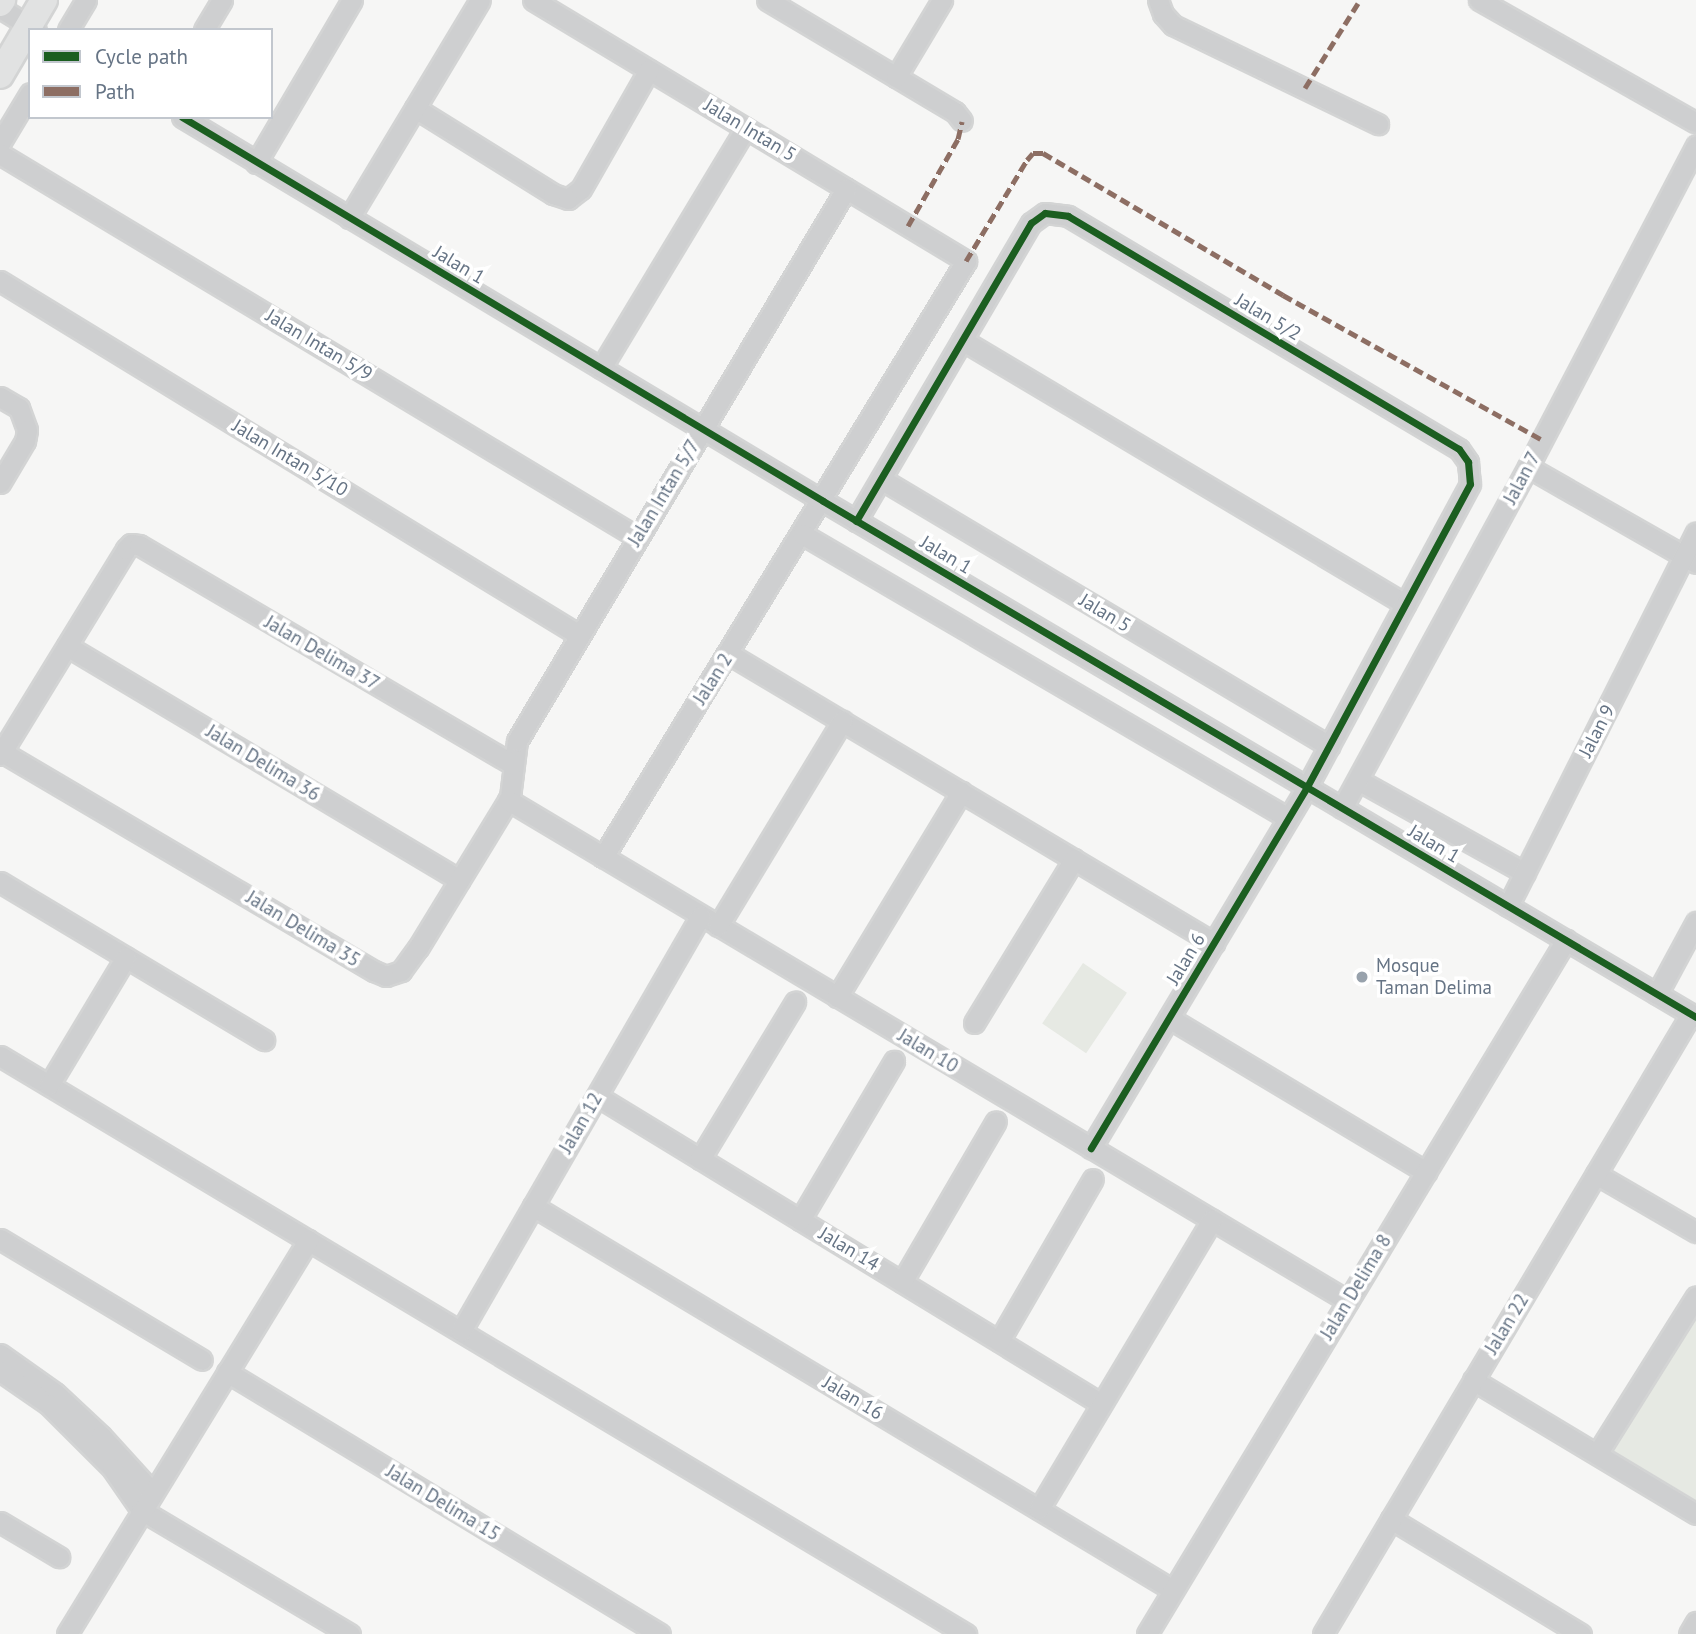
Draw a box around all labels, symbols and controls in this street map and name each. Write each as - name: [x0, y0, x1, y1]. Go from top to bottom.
- legend: [28, 28, 273, 119]
- text: Cycle path: [95, 43, 188, 70]
- text: Path: [95, 78, 135, 105]
- street label: Jalan Intan 5: [700, 94, 800, 166]
- street label: Jalan 1: [429, 241, 489, 289]
- street label: Jalan 5/2: [1231, 288, 1305, 346]
- street label: Jalan Intan 5/9: [262, 304, 376, 386]
- street label: Jalan Intan 5/10: [228, 415, 352, 501]
- street label: Jalan Intan 5/7: [623, 436, 705, 550]
- street label: Jalan 7: [1499, 448, 1545, 508]
- street label: Jalan 1: [916, 531, 976, 579]
- street label: Jalan 5: [1075, 589, 1135, 637]
- street label: Jalan Delima 37: [261, 611, 383, 695]
- street label: Jalan 2: [689, 649, 737, 709]
- street label: Jalan 9: [1574, 701, 1620, 761]
- street label: Jalan Delima 36: [202, 720, 324, 806]
- street label: Jalan 1: [1404, 820, 1464, 868]
- street label: Jalan Delima 35: [242, 886, 364, 972]
- street label: Jalan 6: [1162, 929, 1210, 989]
- place label: Mosque Taman Delima: [1376, 955, 1492, 999]
- marker: Mosque Taman Delima: [1354, 969, 1370, 985]
- street label: Jalan 10: [894, 1024, 962, 1078]
- street label: Jalan 12: [555, 1089, 607, 1157]
- street label: Jalan 14: [815, 1222, 883, 1276]
- street label: Jalan Delima 8: [1316, 1230, 1396, 1344]
- street label: Jalan 22: [1480, 1290, 1534, 1358]
- street label: Jalan 16: [819, 1371, 887, 1425]
- street label: Jalan Delima 15: [382, 1460, 504, 1546]

